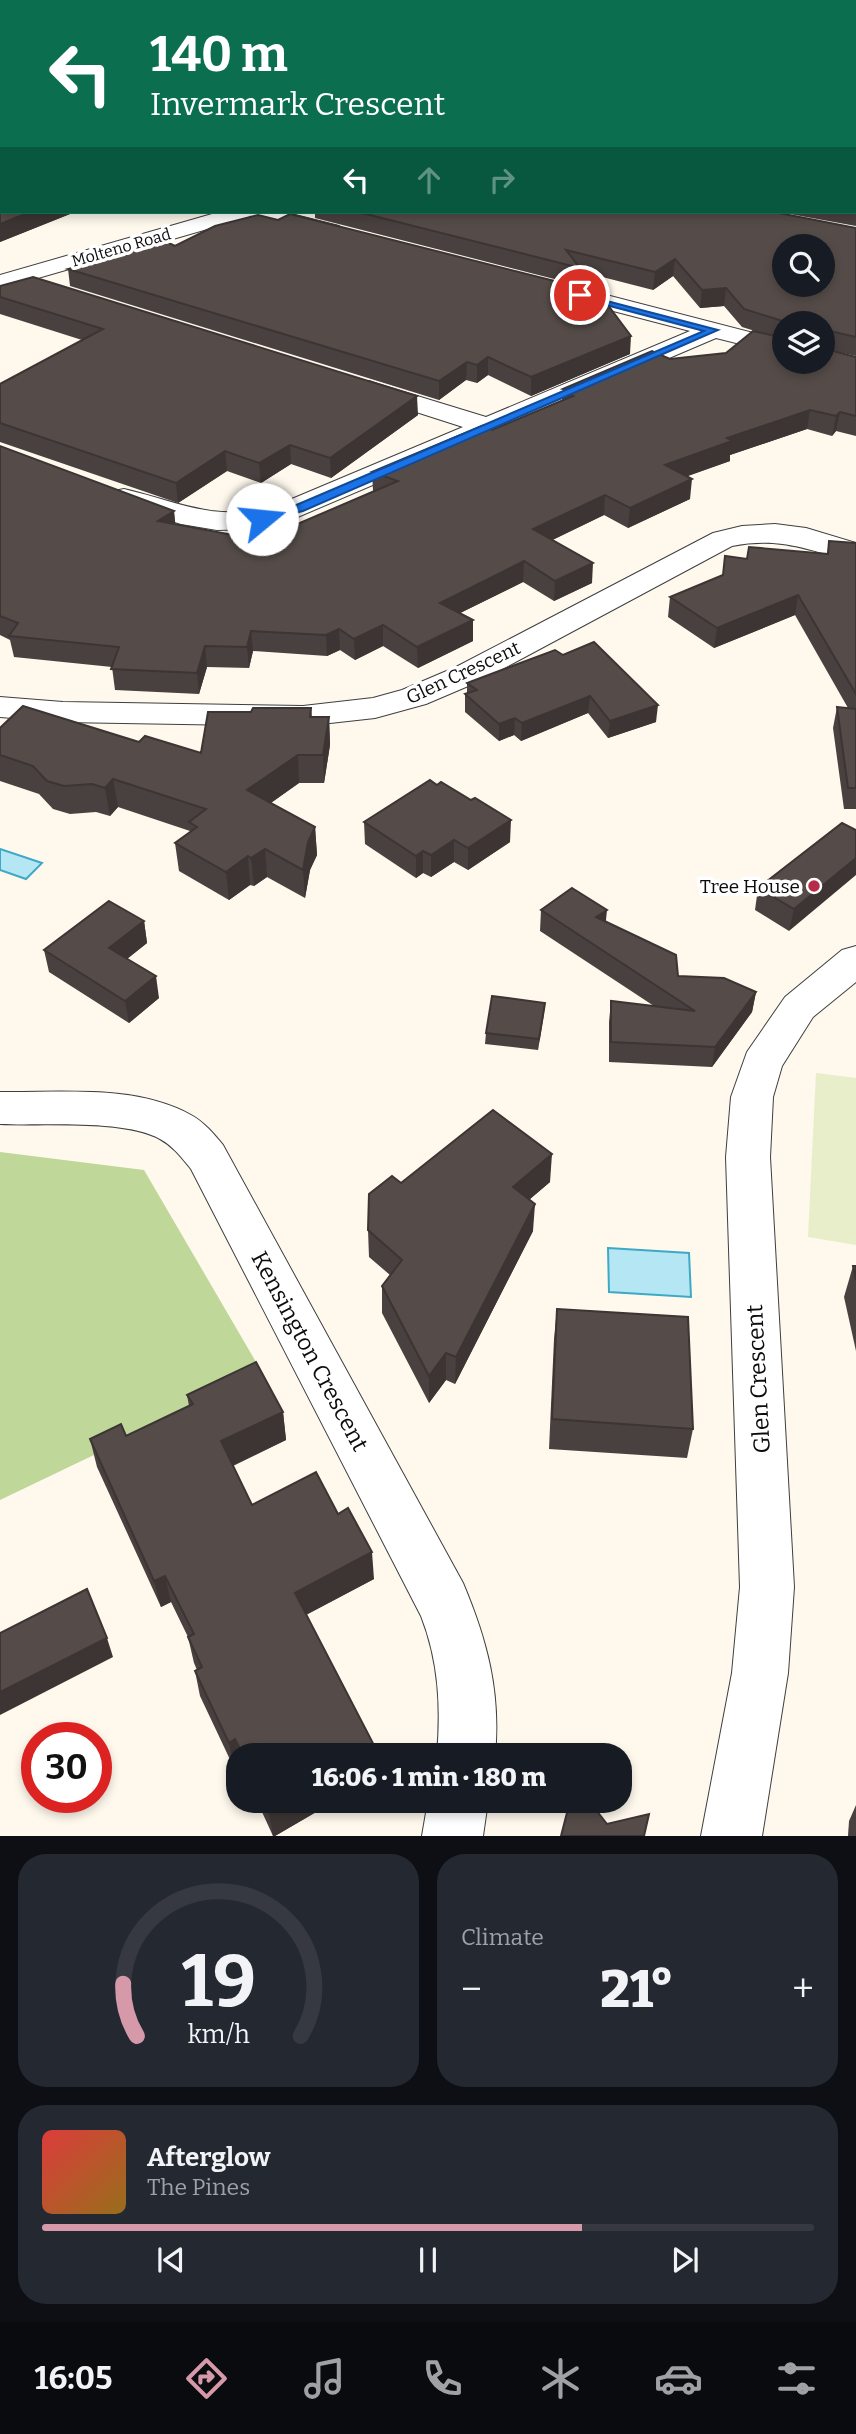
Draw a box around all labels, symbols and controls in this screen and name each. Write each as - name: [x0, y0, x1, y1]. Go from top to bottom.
- text: 140 m: [150, 25, 288, 84]
- icon: left: [35, 28, 126, 119]
- text: Invermark Crescent: [150, 85, 445, 123]
- icon: left: [337, 161, 375, 199]
- icon: ahead: [410, 161, 448, 199]
- icon: right: [483, 161, 521, 199]
- street label: Molteno Road: [69, 224, 173, 271]
- map controls: [772, 234, 835, 374]
- button: search: [772, 234, 835, 297]
- pin: [550, 265, 610, 325]
- icon: arrive: [561, 276, 599, 314]
- button: layers: [772, 311, 835, 374]
- position arrow: [225, 482, 299, 556]
- street label: Glen Crescent: [402, 636, 524, 709]
- place label: Tree House: [700, 875, 800, 898]
- marker: Tree House: [806, 878, 822, 894]
- street label: Kensington Crescent: [245, 1246, 375, 1456]
- street label: Glen Crescent: [740, 1304, 776, 1454]
- speed limit sign: 30: [21, 1722, 112, 1813]
- text: 16:06 · 1 min · 180 m: [312, 1762, 546, 1793]
- text: Climate: [461, 1923, 544, 1951]
- text: 19: [181, 1939, 256, 2026]
- text: 21°: [600, 1958, 674, 2021]
- text: −: [461, 1966, 482, 2012]
- text: +: [792, 1966, 814, 2012]
- text: km/h: [188, 2020, 250, 2050]
- text: Afterglow: [147, 2142, 270, 2173]
- text: The Pines: [147, 2173, 250, 2201]
- icon: previous: [152, 2241, 190, 2279]
- icon: pause: [409, 2241, 447, 2279]
- icon: next: [666, 2241, 704, 2279]
- icon: directions: [182, 2354, 231, 2403]
- icon: music: [300, 2354, 349, 2403]
- icon: phone: [418, 2354, 467, 2403]
- icon: climate: [536, 2354, 585, 2403]
- icon: car: [654, 2354, 703, 2403]
- icon: filters: [772, 2354, 821, 2403]
- text: 16:05: [35, 2359, 113, 2397]

